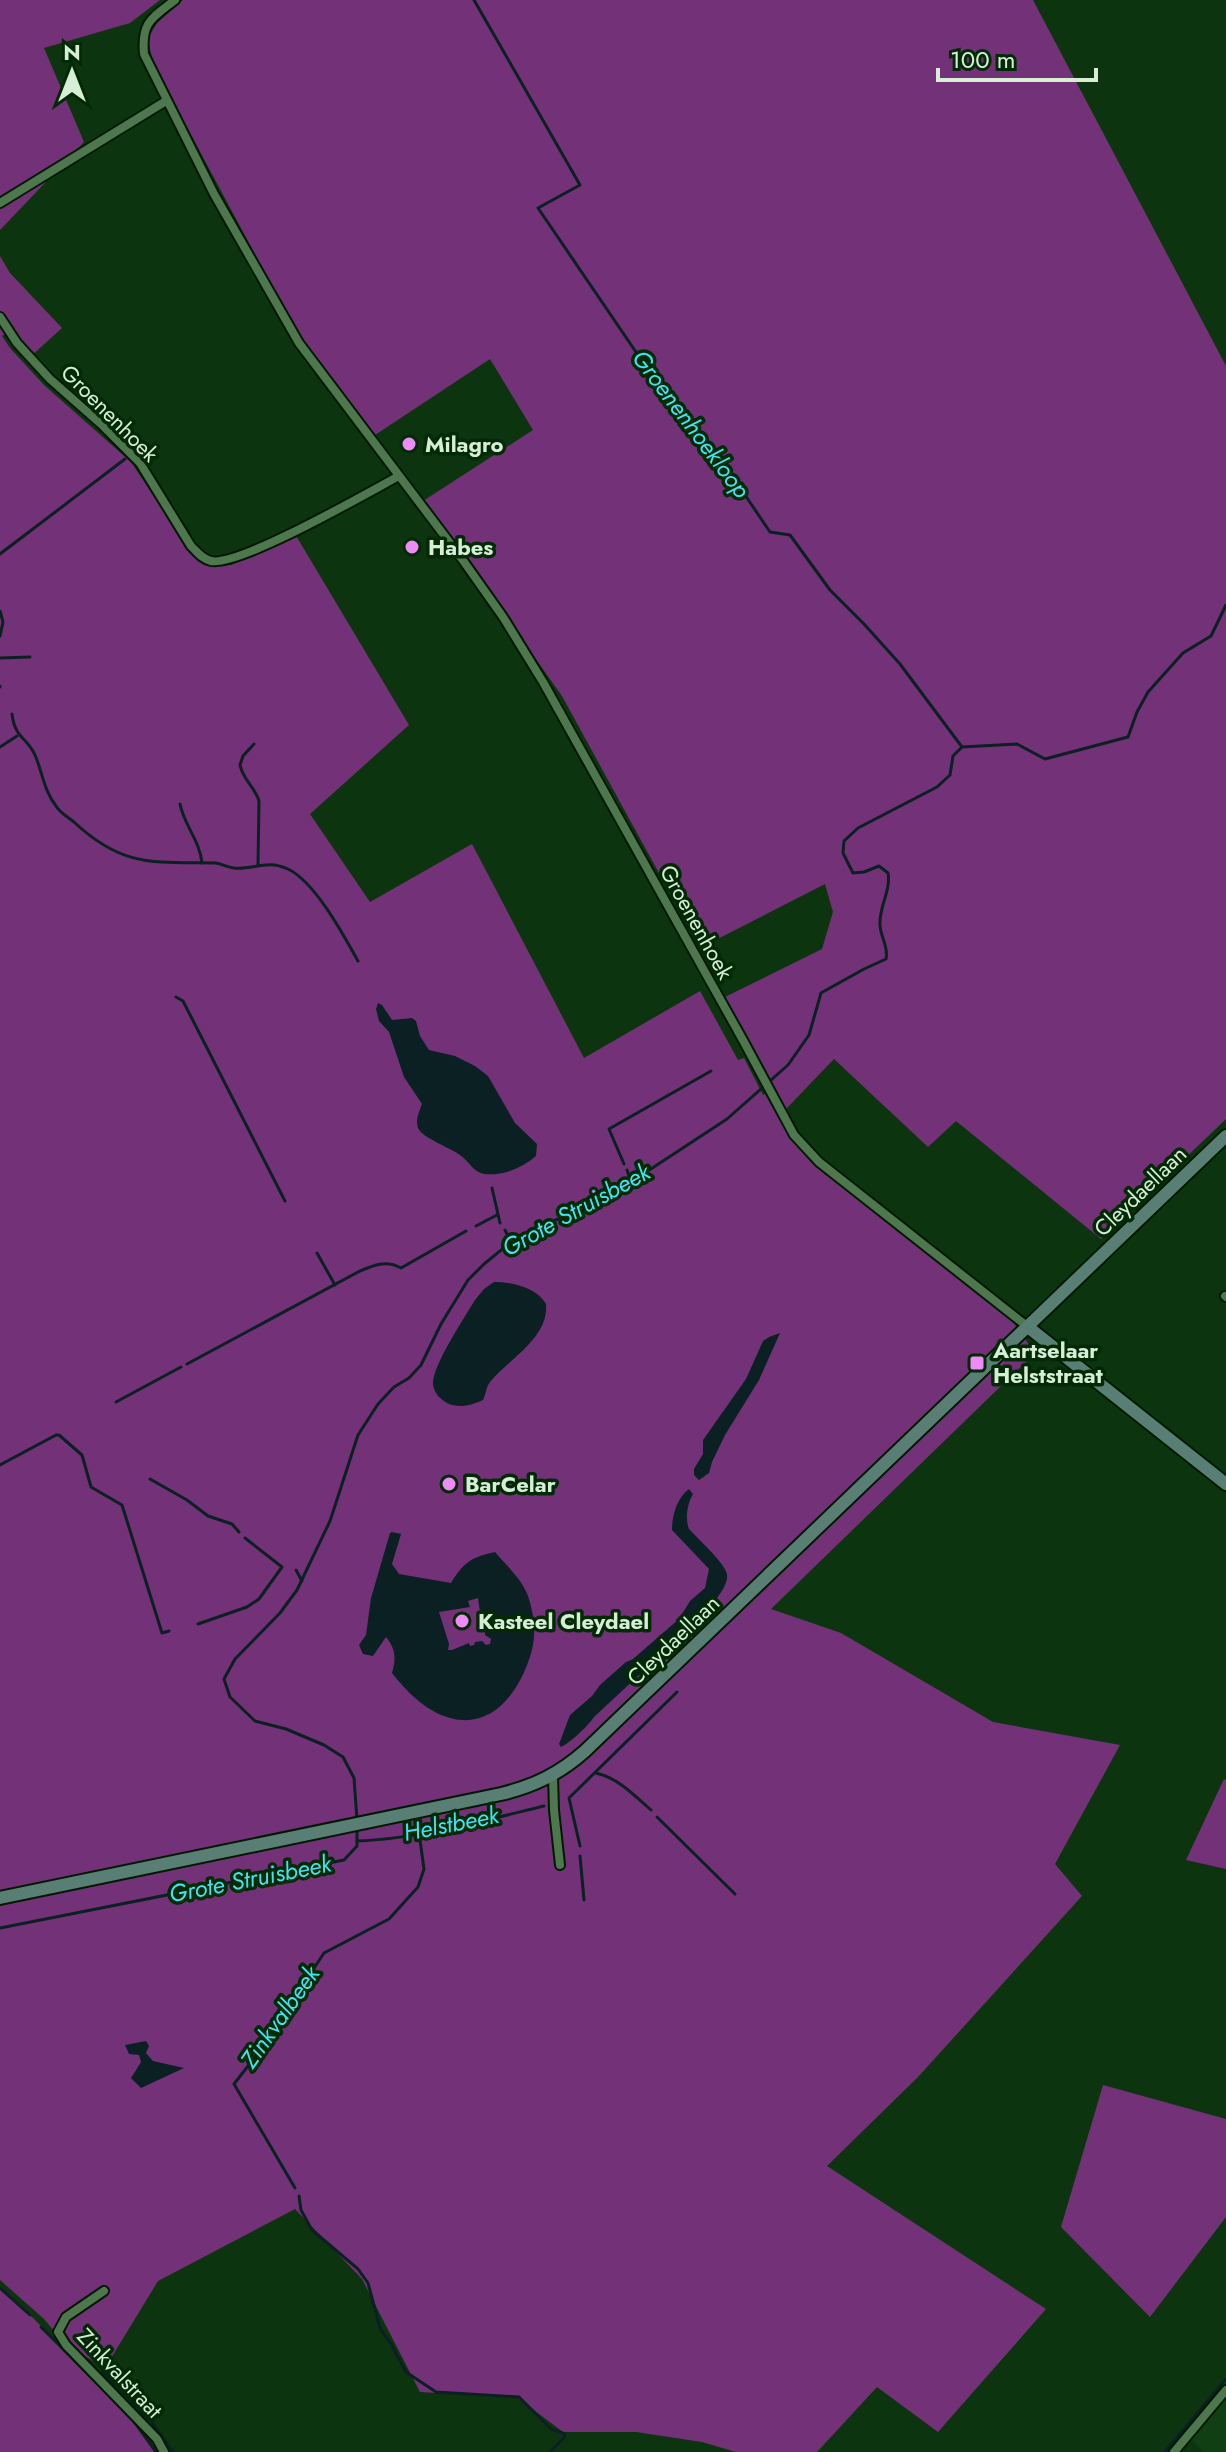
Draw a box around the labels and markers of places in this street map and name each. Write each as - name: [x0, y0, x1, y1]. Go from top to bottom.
- place label: Milagro: [425, 428, 504, 460]
- marker: Milagro: [400, 435, 418, 453]
- place label: Habes: [428, 531, 493, 563]
- marker: Habes: [403, 538, 421, 556]
- place label: Aartselaar Helststraat: [992, 1334, 1103, 1391]
- marker: Aartselaar Helststraat: [968, 1354, 986, 1372]
- place label: BarCelar: [465, 1468, 556, 1500]
- marker: BarCelar: [440, 1475, 458, 1493]
- place label: Kasteel Cleydael: [478, 1605, 649, 1637]
- marker: Kasteel Cleydael: [453, 1612, 471, 1630]

